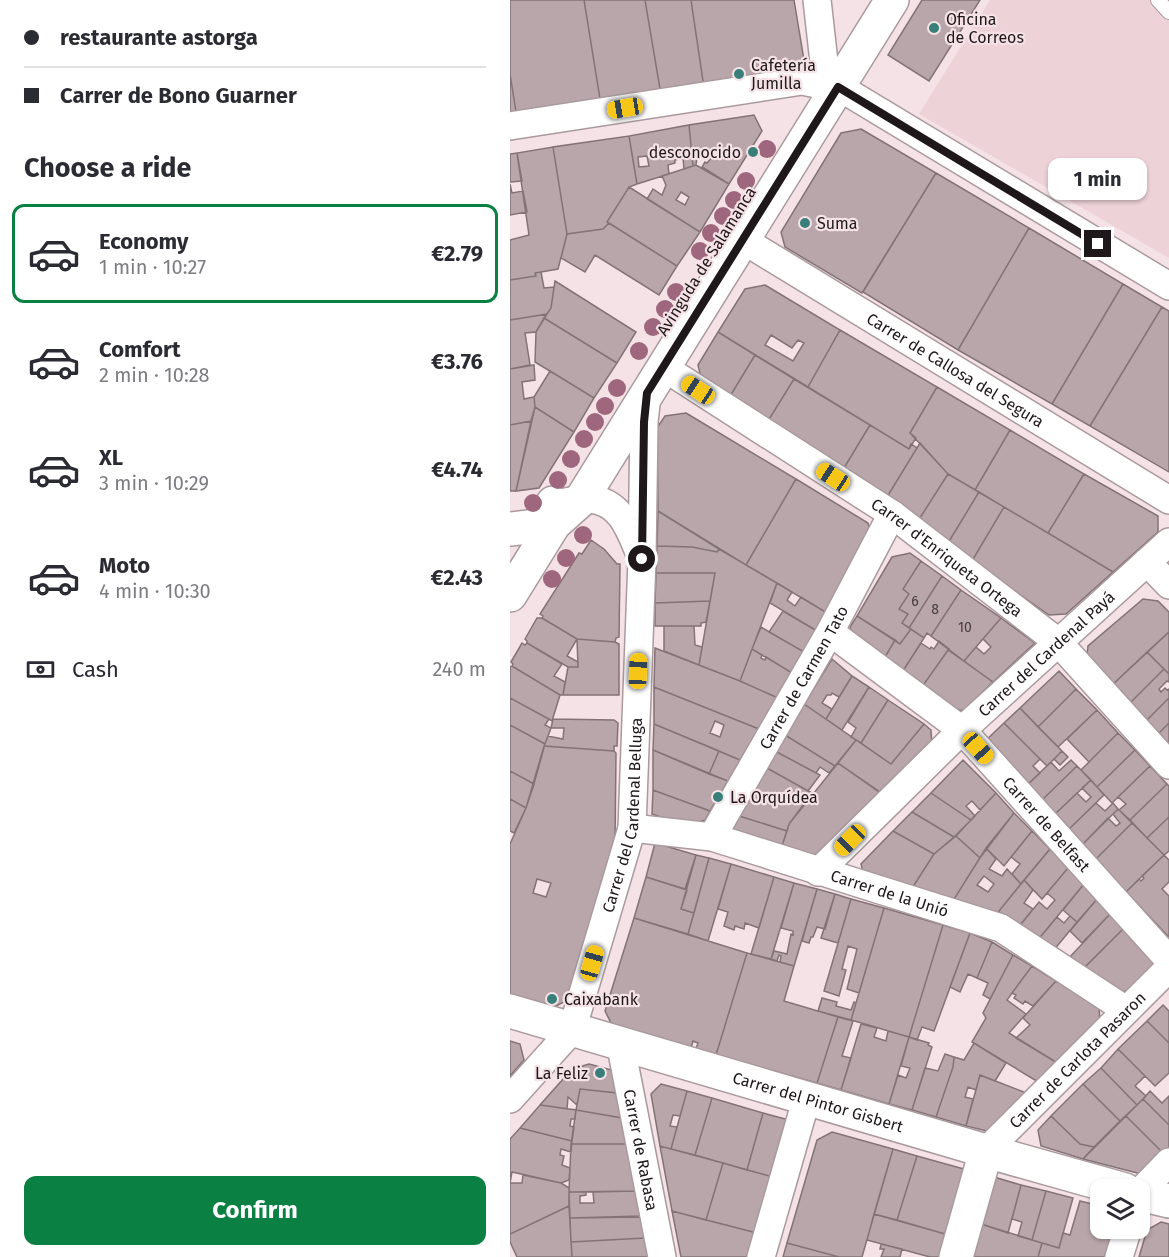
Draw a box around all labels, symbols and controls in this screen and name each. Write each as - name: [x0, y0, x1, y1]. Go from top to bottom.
- place label: Oficina de Correos: [946, 10, 1024, 47]
- marker: Oficina de Correos: [927, 21, 941, 35]
- text: restaurante astorga: [60, 24, 258, 51]
- place label: Cafetería Jumilla: [751, 56, 816, 93]
- marker: Cafetería Jumilla: [732, 67, 746, 81]
- text: Carrer de Bono Guarner: [60, 82, 297, 109]
- car: [606, 96, 644, 120]
- place label: desconocido: [649, 143, 741, 162]
- marker: desconocido: [746, 145, 760, 159]
- text: Choose a ride: [24, 152, 191, 184]
- callout: 1 min: [1048, 157, 1148, 199]
- text: 1 min: [1073, 167, 1122, 191]
- street label: Avinguda de Salamanca: [653, 183, 760, 339]
- place label: Suma: [817, 214, 857, 233]
- marker: Suma: [798, 216, 812, 230]
- icon: car: [27, 227, 81, 281]
- text: Economy: [99, 228, 188, 255]
- route end: [1084, 230, 1111, 257]
- text: €2.79: [431, 240, 483, 267]
- text: 1 min · 10:27: [99, 255, 206, 279]
- street label: Carrer de Callosa del Segura: [863, 309, 1047, 431]
- icon: car: [27, 335, 81, 389]
- text: Comfort: [99, 336, 180, 363]
- text: €3.76: [431, 348, 483, 375]
- text: 2 min · 10:28: [99, 363, 210, 387]
- car: [678, 373, 718, 407]
- icon: car: [27, 443, 81, 497]
- text: XL: [99, 444, 123, 471]
- text: €4.74: [431, 456, 483, 483]
- car: [813, 460, 853, 494]
- text: 3 min · 10:29: [99, 471, 209, 495]
- street label: Carrer d'Enriqueta Ortega: [868, 494, 1026, 621]
- route start: [628, 545, 655, 572]
- icon: car: [27, 551, 81, 605]
- text: Moto: [99, 552, 150, 579]
- text: €2.43: [431, 564, 483, 591]
- text: 4 min · 10:30: [99, 579, 211, 603]
- street label: Carrer del Cardenal Payá: [974, 587, 1119, 721]
- house number: 6: [911, 593, 919, 610]
- house number: 8: [931, 601, 939, 618]
- street label: Carrer de Carmen Tato: [756, 603, 852, 753]
- house number: 10: [958, 619, 972, 636]
- icon: cash: [24, 653, 57, 686]
- car: [628, 653, 648, 689]
- text: Cash: [72, 656, 119, 683]
- text: 240 m: [432, 657, 486, 681]
- street label: Carrer del Cardenal Belluga: [598, 717, 646, 915]
- car: [959, 729, 997, 767]
- street label: Carrer de Belfast: [999, 773, 1094, 876]
- place label: La Orquídea: [730, 788, 818, 807]
- marker: La Orquídea: [711, 790, 725, 804]
- car: [831, 821, 869, 859]
- street label: Carrer de la Unió: [828, 866, 951, 921]
- car: [578, 943, 606, 983]
- street label: Carrer de Carlota Pasaron: [1005, 988, 1150, 1132]
- place label: Caixabank: [564, 990, 639, 1009]
- marker: Caixabank: [545, 992, 559, 1006]
- place label: La Feliz: [535, 1064, 588, 1083]
- marker: La Feliz: [593, 1066, 607, 1080]
- street label: Carrer del Pintor Gisbert: [730, 1068, 905, 1136]
- street label: Carrer de Rabasa: [619, 1088, 662, 1212]
- button: Confirm: [24, 1176, 486, 1245]
- map controls: [1090, 1179, 1150, 1239]
- button: layers: [1090, 1179, 1150, 1239]

